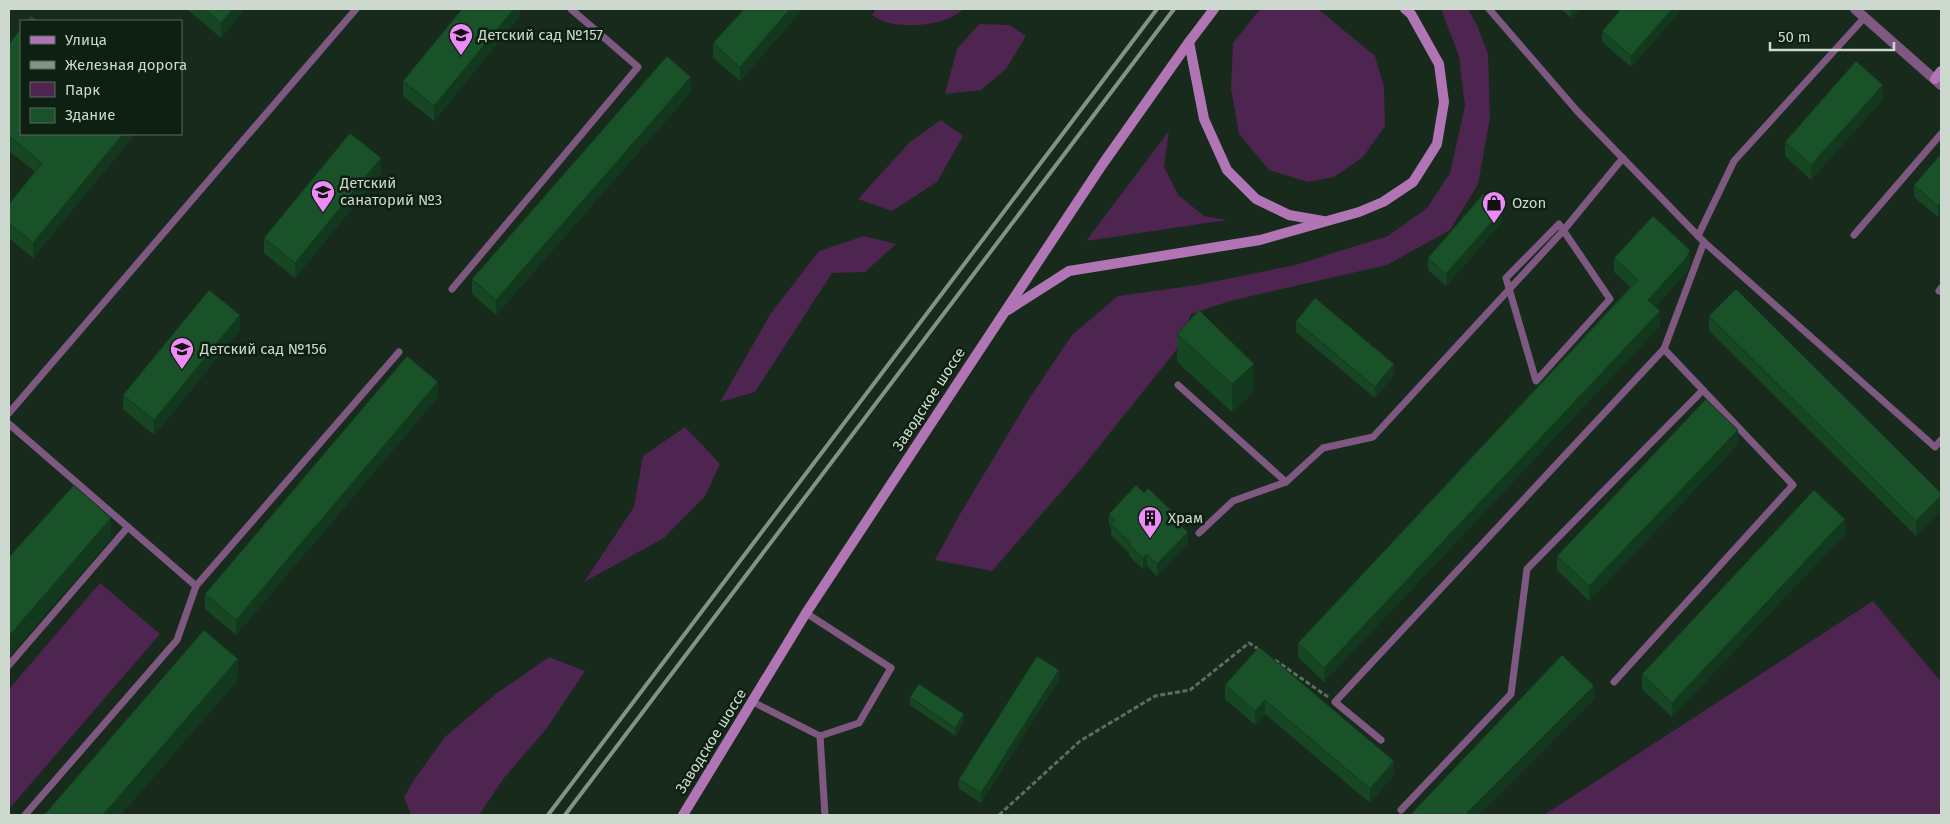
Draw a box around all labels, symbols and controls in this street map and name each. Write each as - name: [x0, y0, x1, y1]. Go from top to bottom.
- legend: [20, 20, 182, 135]
- scale bar: [1770, 20, 1894, 52]
- school or university icon: Детский сад №157: [448, 22, 474, 56]
- place label: Детский сад №157: [477, 26, 603, 44]
- text: 50 m: [1778, 28, 1811, 46]
- text: Улица: [65, 31, 107, 49]
- text: Железная дорога: [65, 56, 187, 74]
- text: Парк: [65, 81, 100, 99]
- text: Здание: [65, 106, 115, 124]
- place label: Детский санаторий №3: [339, 174, 442, 209]
- school or university icon: Детский санаторий №3: [310, 179, 336, 213]
- shop icon: Ozon: [1481, 190, 1507, 224]
- place label: Ozon: [1512, 194, 1546, 212]
- school or university icon: Детский сад №156: [169, 336, 195, 370]
- place label: Детский сад №156: [199, 340, 327, 358]
- street label: Заводское шоссе: [889, 344, 969, 454]
- building icon: Храм: [1137, 505, 1163, 539]
- place label: Храм: [1168, 509, 1203, 527]
- street label: Заводское шоссе: [672, 685, 750, 797]

